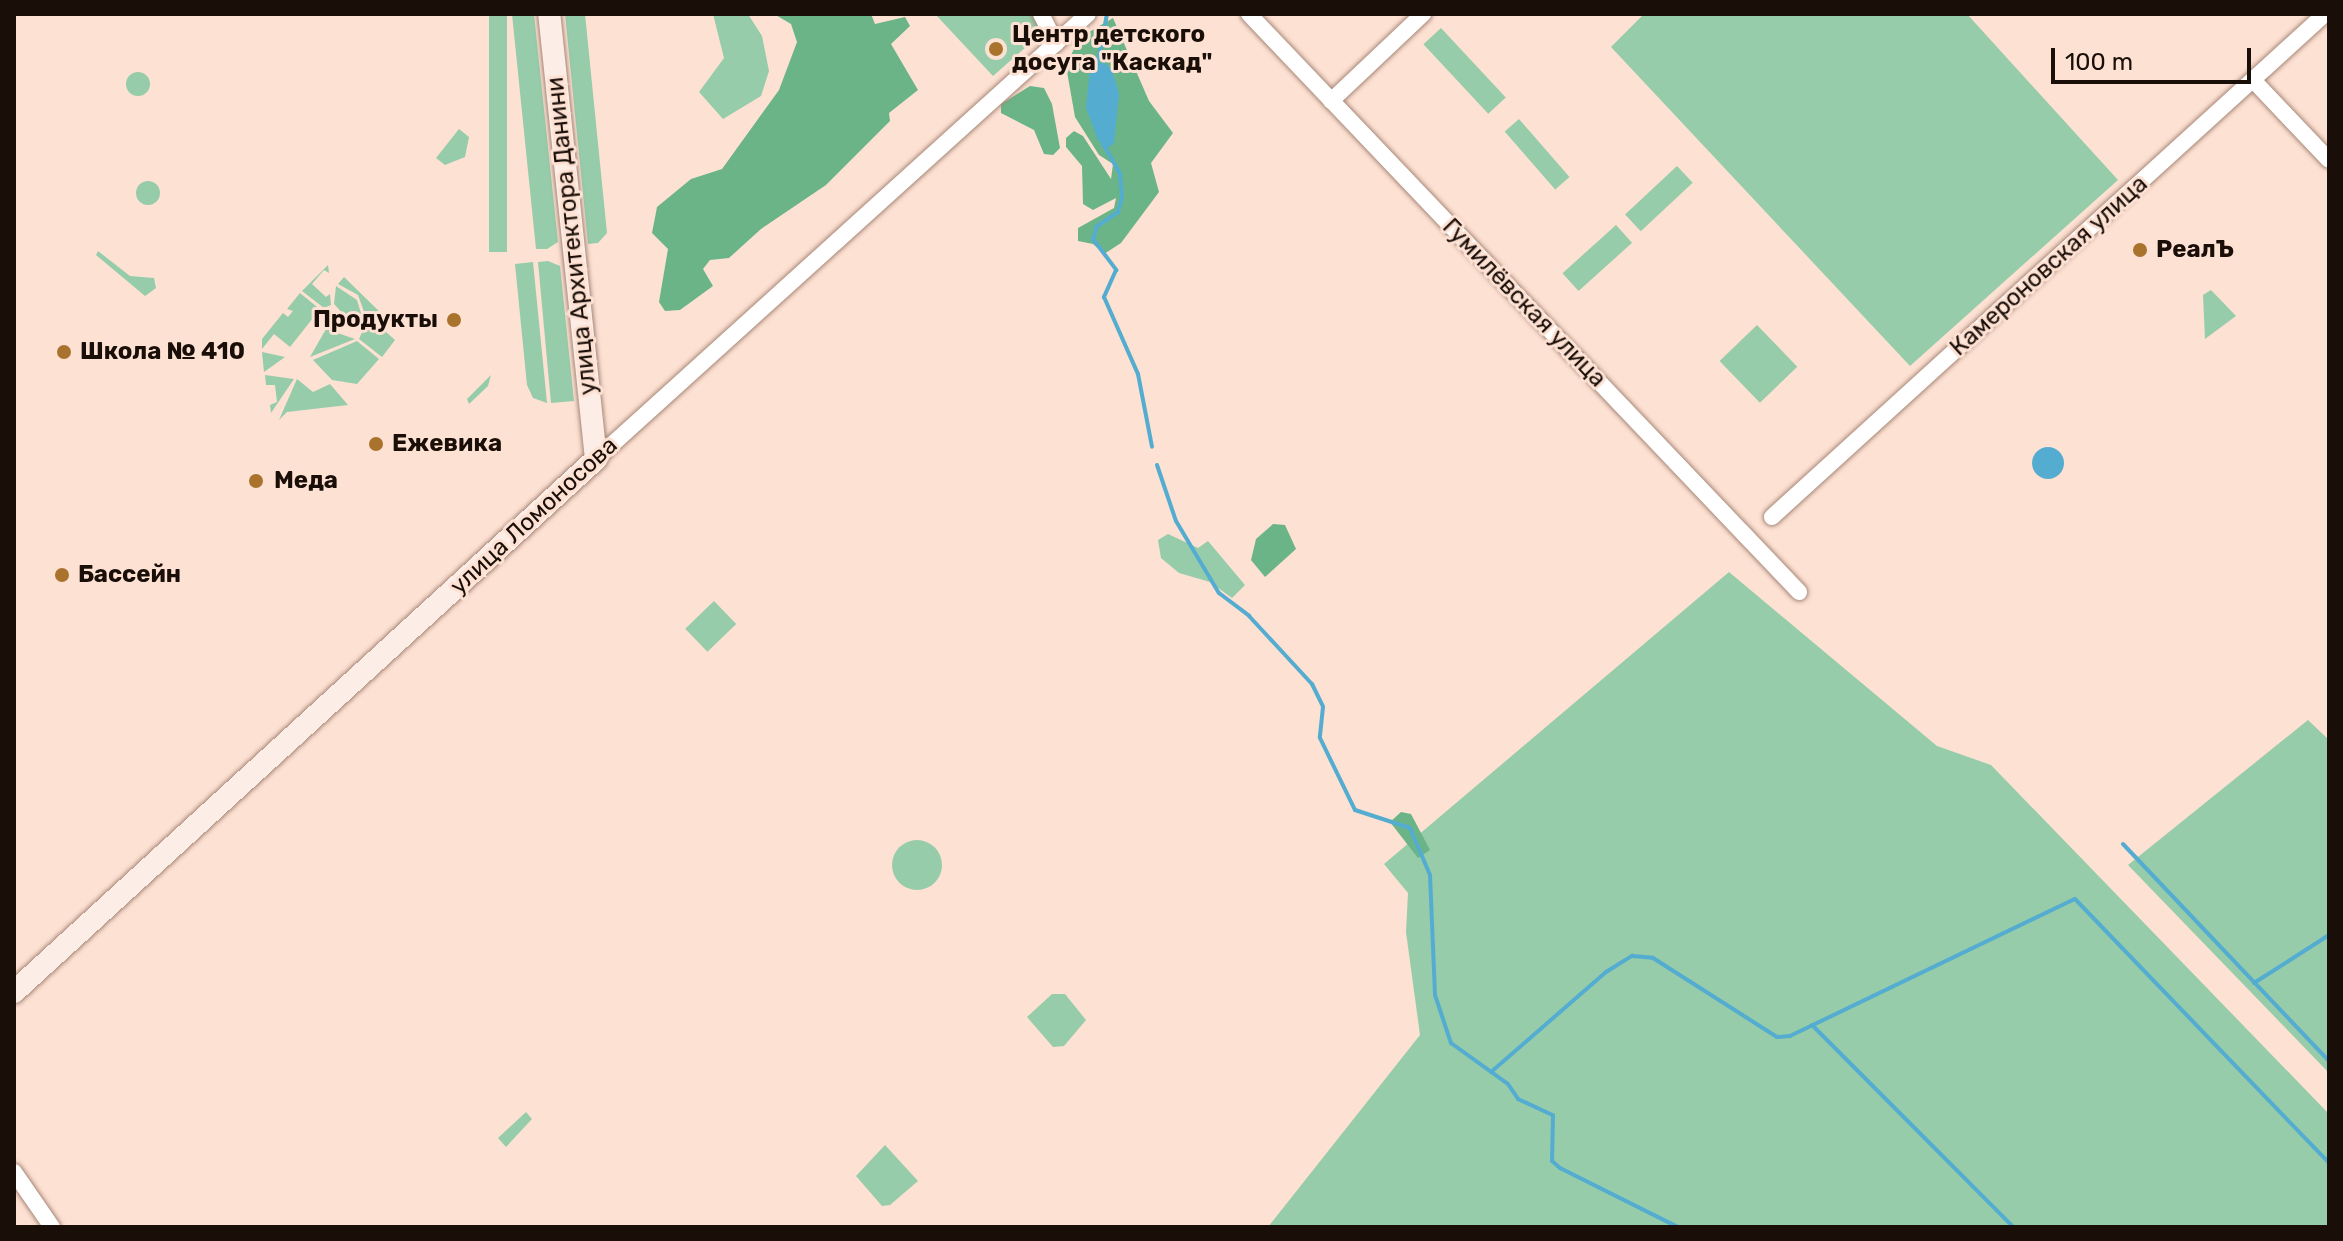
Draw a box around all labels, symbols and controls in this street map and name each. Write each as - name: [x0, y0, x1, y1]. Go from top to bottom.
- place label: Центр детского досуга "Каскад": [1012, 21, 1212, 77]
- scale bar: [2055, 32, 2255, 82]
- marker: Центр детского досуга "Каскад": [987, 40, 1005, 58]
- text: 100 m: [2065, 48, 2133, 76]
- street label: улица Архитектора Данини: [541, 76, 603, 396]
- street label: Камероновская улица: [1944, 170, 2154, 362]
- street label: Гумилёвская улица: [1436, 213, 1612, 393]
- place label: РеалЪ: [2156, 236, 2234, 264]
- marker: РеалЪ: [2131, 241, 2149, 259]
- place label: Продукты: [313, 306, 438, 334]
- marker: Продукты: [445, 311, 463, 329]
- place label: Школа № 410: [80, 338, 245, 366]
- marker: Школа № 410: [55, 343, 73, 361]
- place label: Ежевика: [392, 430, 502, 458]
- street label: улица Ломоносова: [445, 431, 623, 601]
- marker: Ежевика: [367, 435, 385, 453]
- place label: Меда: [274, 467, 338, 495]
- marker: Меда: [245, 470, 267, 492]
- place label: Бассейн: [78, 561, 181, 589]
- marker: Бассейн: [53, 566, 71, 584]

